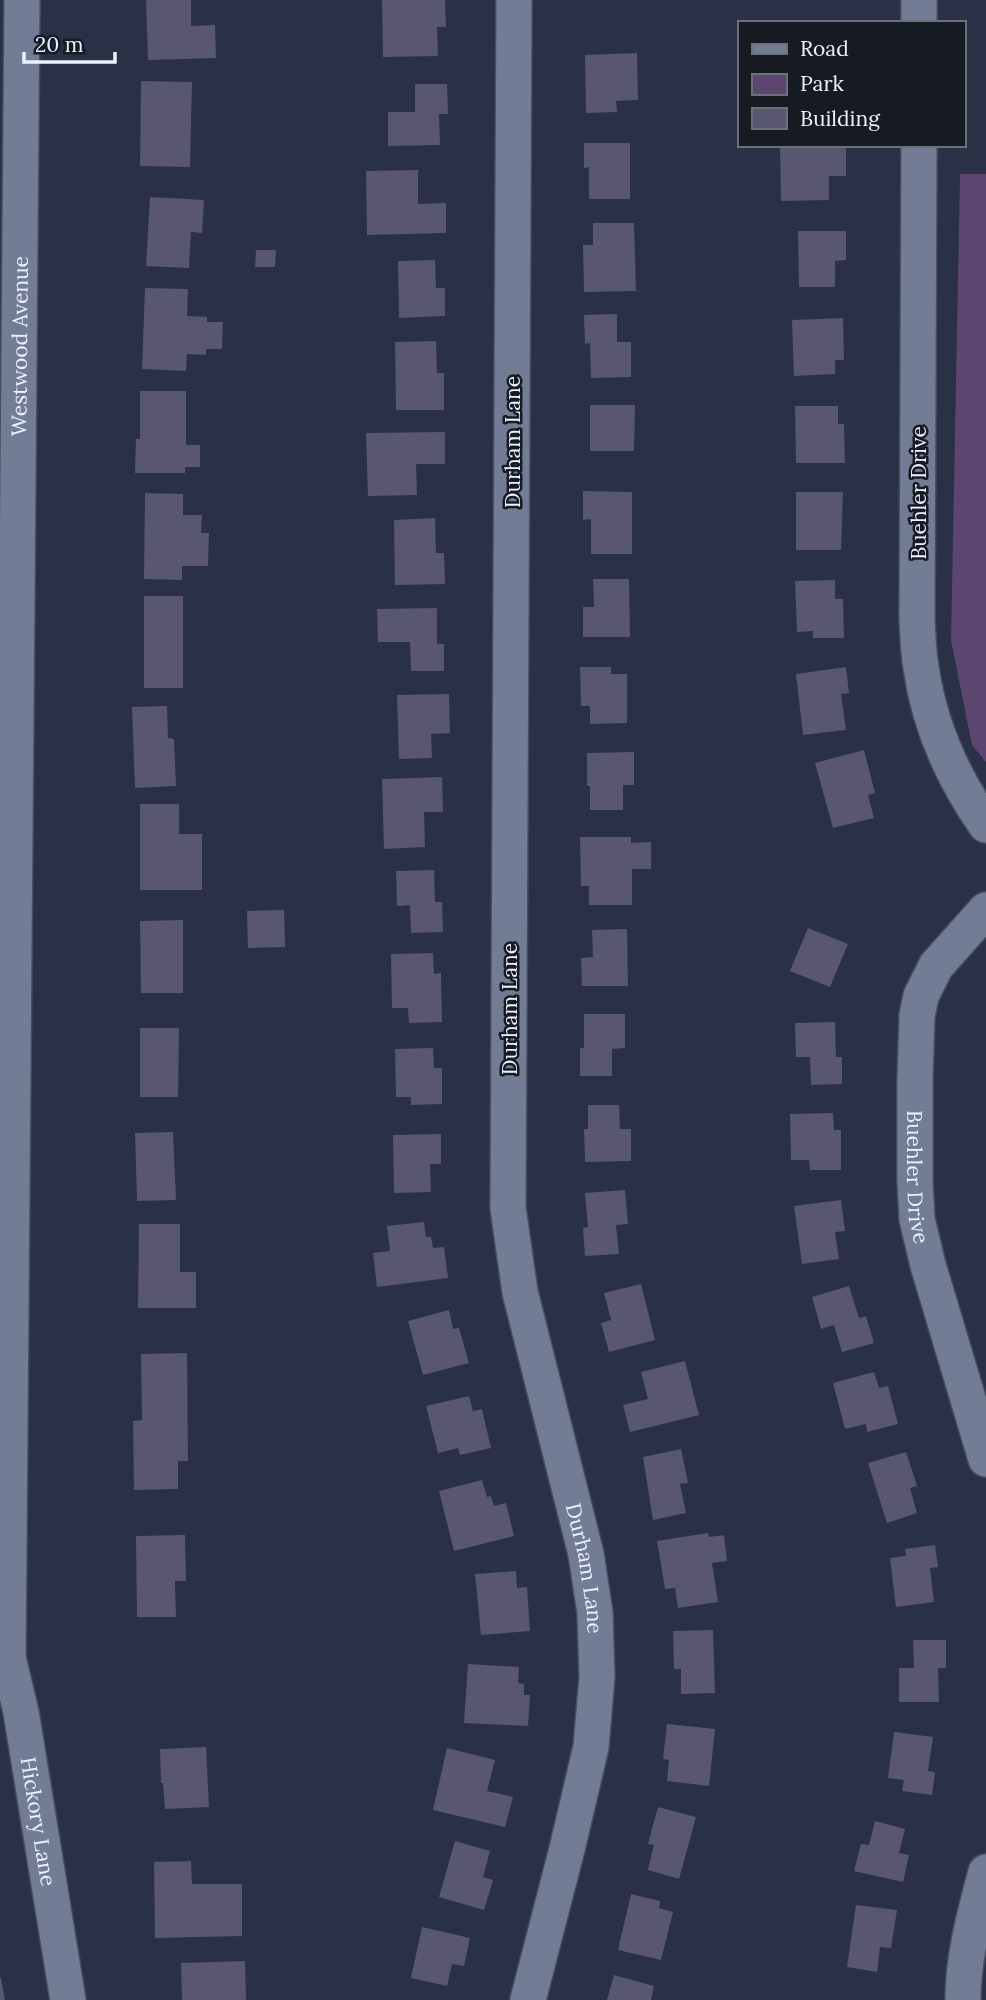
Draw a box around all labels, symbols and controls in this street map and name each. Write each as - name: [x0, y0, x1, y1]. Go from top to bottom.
- scale bar: [24, 21, 116, 65]
- legend: [738, 21, 965, 147]
- text: 20 m: [35, 31, 84, 58]
- text: Road: [800, 35, 849, 62]
- text: Park: [800, 70, 844, 97]
- text: Building: [800, 105, 880, 132]
- street label: Westwood Avenue: [5, 256, 33, 436]
- street label: Durham Lane: [499, 376, 526, 508]
- street label: Buehler Drive: [905, 426, 932, 560]
- street label: Durham Lane: [496, 943, 523, 1075]
- street label: Buehler Drive: [901, 1110, 936, 1246]
- street label: Durham Lane: [560, 1500, 609, 1634]
- street label: Hickory Lane: [15, 1755, 63, 1888]

